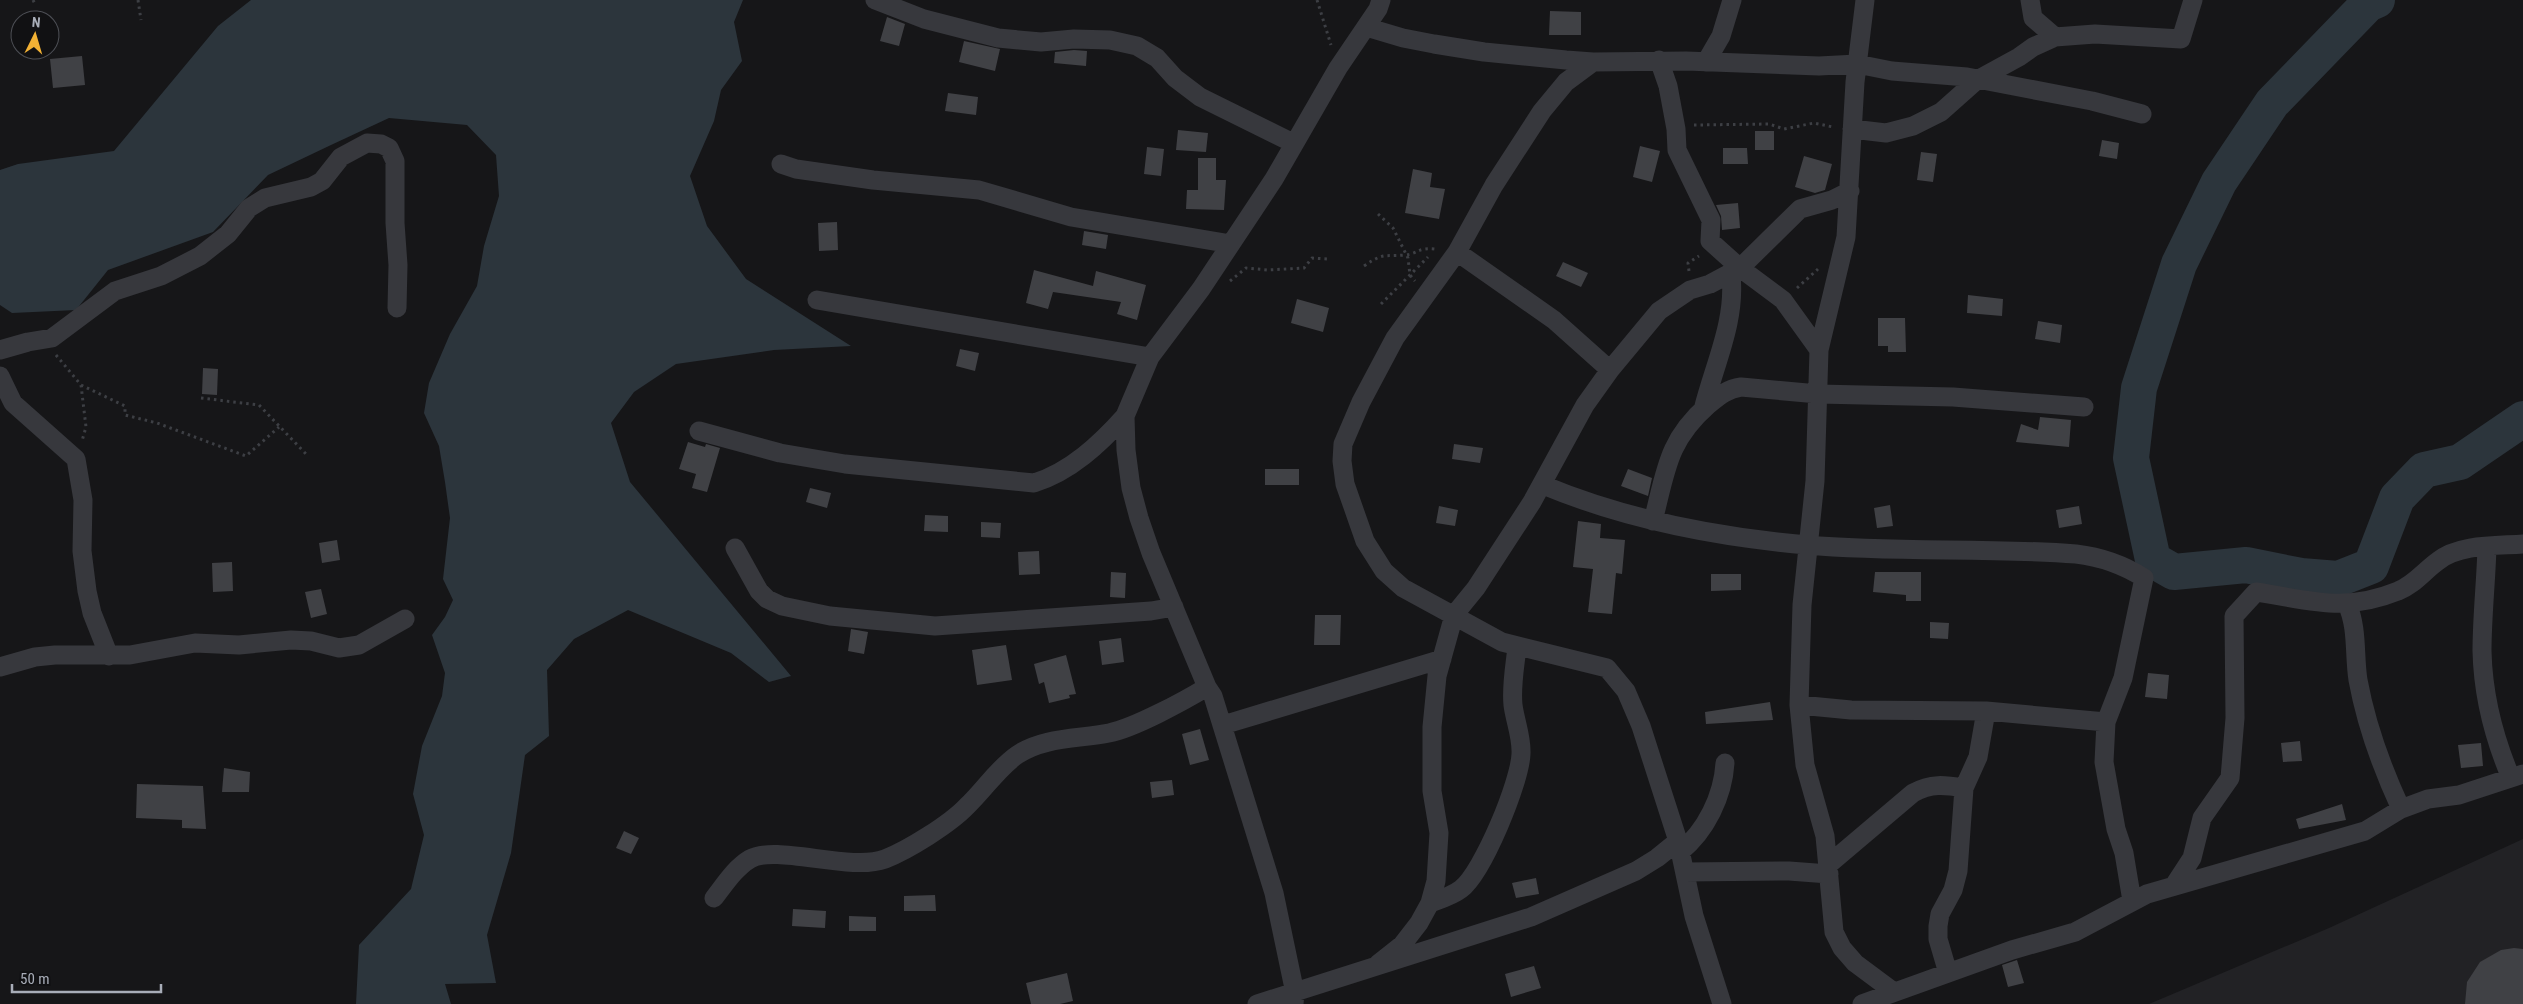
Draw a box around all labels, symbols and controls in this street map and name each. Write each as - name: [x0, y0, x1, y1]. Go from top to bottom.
- north arrow: [10, 10, 60, 60]
- text: N: [31, 14, 41, 30]
- scale bar: [12, 962, 161, 994]
- text: 50 m: [20, 970, 50, 988]

